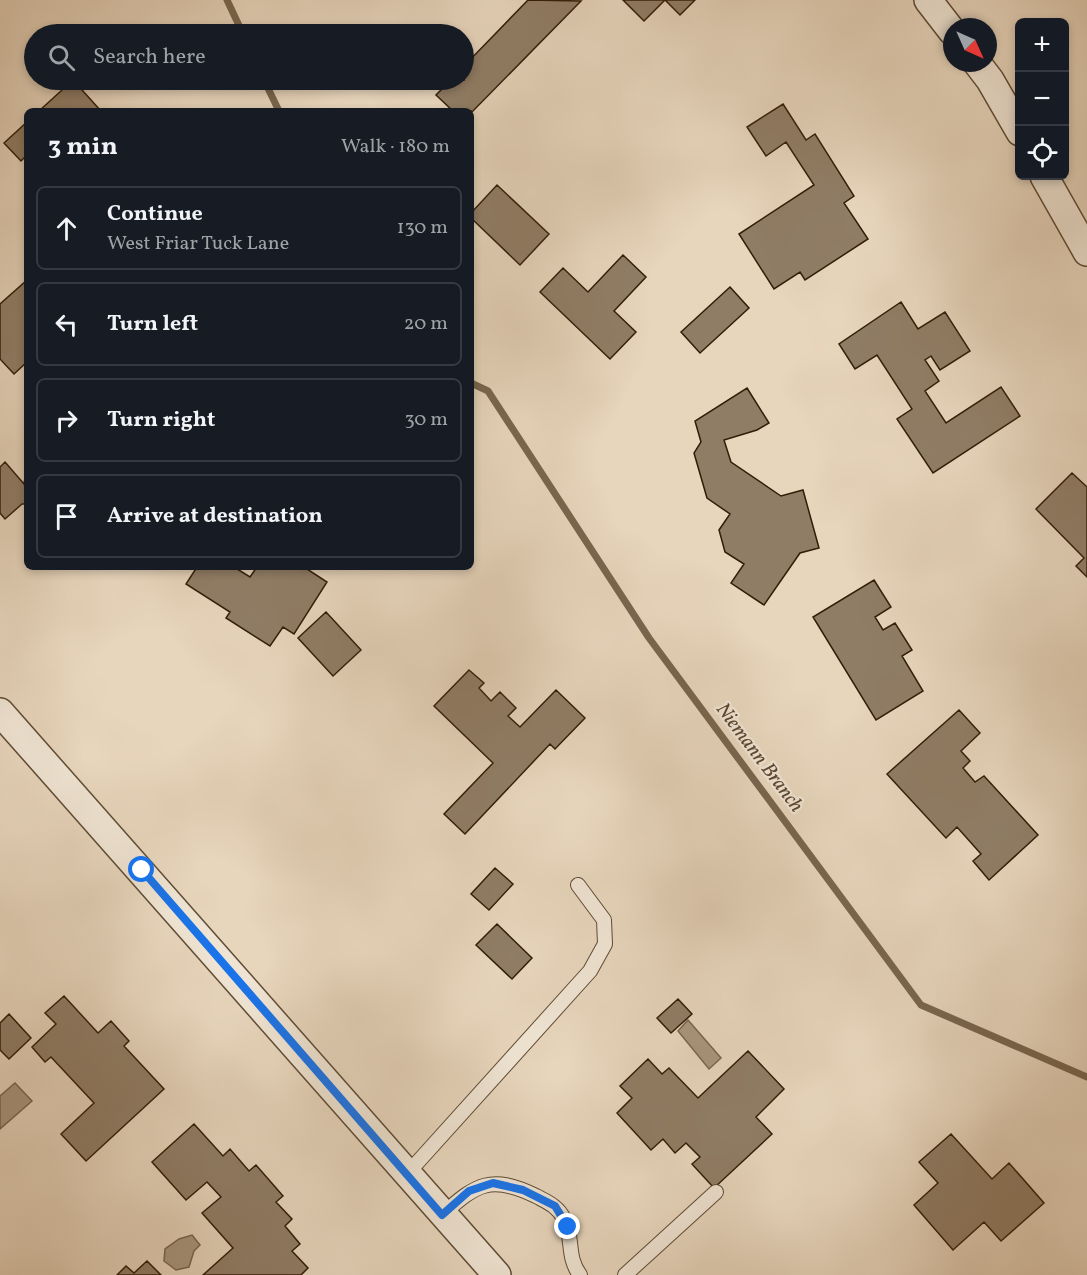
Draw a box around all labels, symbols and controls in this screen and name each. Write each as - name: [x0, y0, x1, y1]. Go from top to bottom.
- north arrow: [943, 18, 997, 72]
- map controls: [1015, 18, 1069, 180]
- button: +: [1015, 18, 1069, 72]
- search box: [24, 24, 474, 90]
- icon: search: [45, 41, 78, 74]
- text: Search here: [93, 42, 206, 73]
- button: −: [1015, 72, 1069, 126]
- button: locate: [1015, 126, 1069, 180]
- text: 3 min: [48, 129, 118, 165]
- text: Walk · 180 m: [341, 133, 450, 161]
- text: Continue: [107, 199, 203, 230]
- icon: ahead: [50, 212, 83, 245]
- text: 130 m: [397, 214, 448, 242]
- text: West Friar Tuck Lane: [107, 230, 289, 258]
- icon: left: [50, 308, 83, 341]
- text: Turn left: [107, 309, 198, 340]
- text: 20 m: [404, 310, 448, 338]
- icon: right: [50, 404, 83, 437]
- text: Turn right: [107, 405, 215, 436]
- text: 30 m: [404, 406, 448, 434]
- icon: arrive: [50, 500, 83, 533]
- text: Arrive at destination: [107, 501, 323, 532]
- water label: Niemann Branch: [708, 697, 810, 819]
- route start: [128, 856, 154, 882]
- route end: [554, 1213, 580, 1239]

